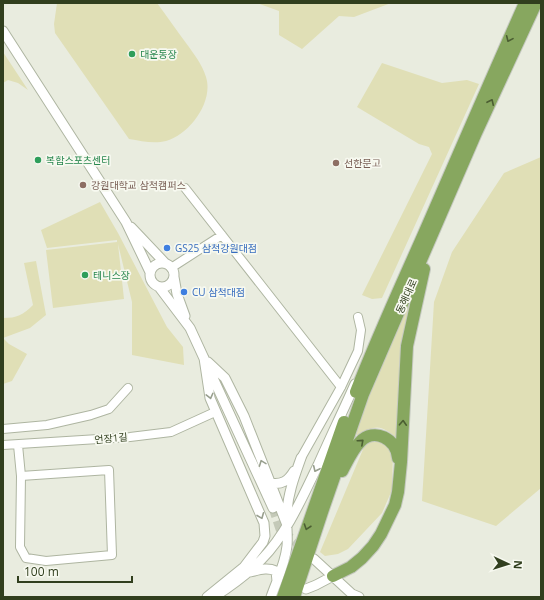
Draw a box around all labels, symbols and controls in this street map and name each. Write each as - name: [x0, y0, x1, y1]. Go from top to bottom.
- one-way arrow: [506, 34, 514, 42]
- place label: 대운동장: [140, 47, 177, 61]
- marker: 대운동장: [127, 49, 137, 59]
- one-way arrow: [486, 99, 494, 106]
- place label: 복합스포츠센터: [46, 153, 110, 167]
- marker: 복합스포츠센터: [33, 155, 43, 165]
- place label: 선한문고: [344, 156, 381, 170]
- marker: 선한문고: [331, 158, 341, 168]
- place label: 강원대학교 삼척캠퍼스: [91, 178, 186, 192]
- marker: 강원대학교 삼척캠퍼스: [78, 180, 88, 190]
- place label: GS25 삼척강원대점: [175, 241, 257, 255]
- marker: GS25 삼척강원대점: [162, 243, 172, 253]
- place label: 테니스장: [93, 268, 130, 282]
- marker: 테니스장: [80, 270, 90, 280]
- street label: 동해대로: [392, 276, 420, 316]
- place label: CU 삼척대점: [192, 285, 245, 299]
- marker: CU 삼척대점: [179, 287, 189, 297]
- one-way arrow: [206, 393, 214, 400]
- one-way arrow: [398, 420, 407, 426]
- street label: 언장1길: [94, 430, 128, 446]
- one-way arrow: [356, 440, 364, 447]
- one-way arrow: [259, 459, 267, 466]
- one-way arrow: [313, 465, 321, 473]
- one-way arrow: [256, 511, 264, 519]
- one-way arrow: [304, 523, 312, 530]
- north arrow: [488, 544, 528, 584]
- scale bar: [18, 558, 132, 584]
- text: N: [511, 560, 526, 570]
- text: 100 m: [24, 563, 59, 580]

